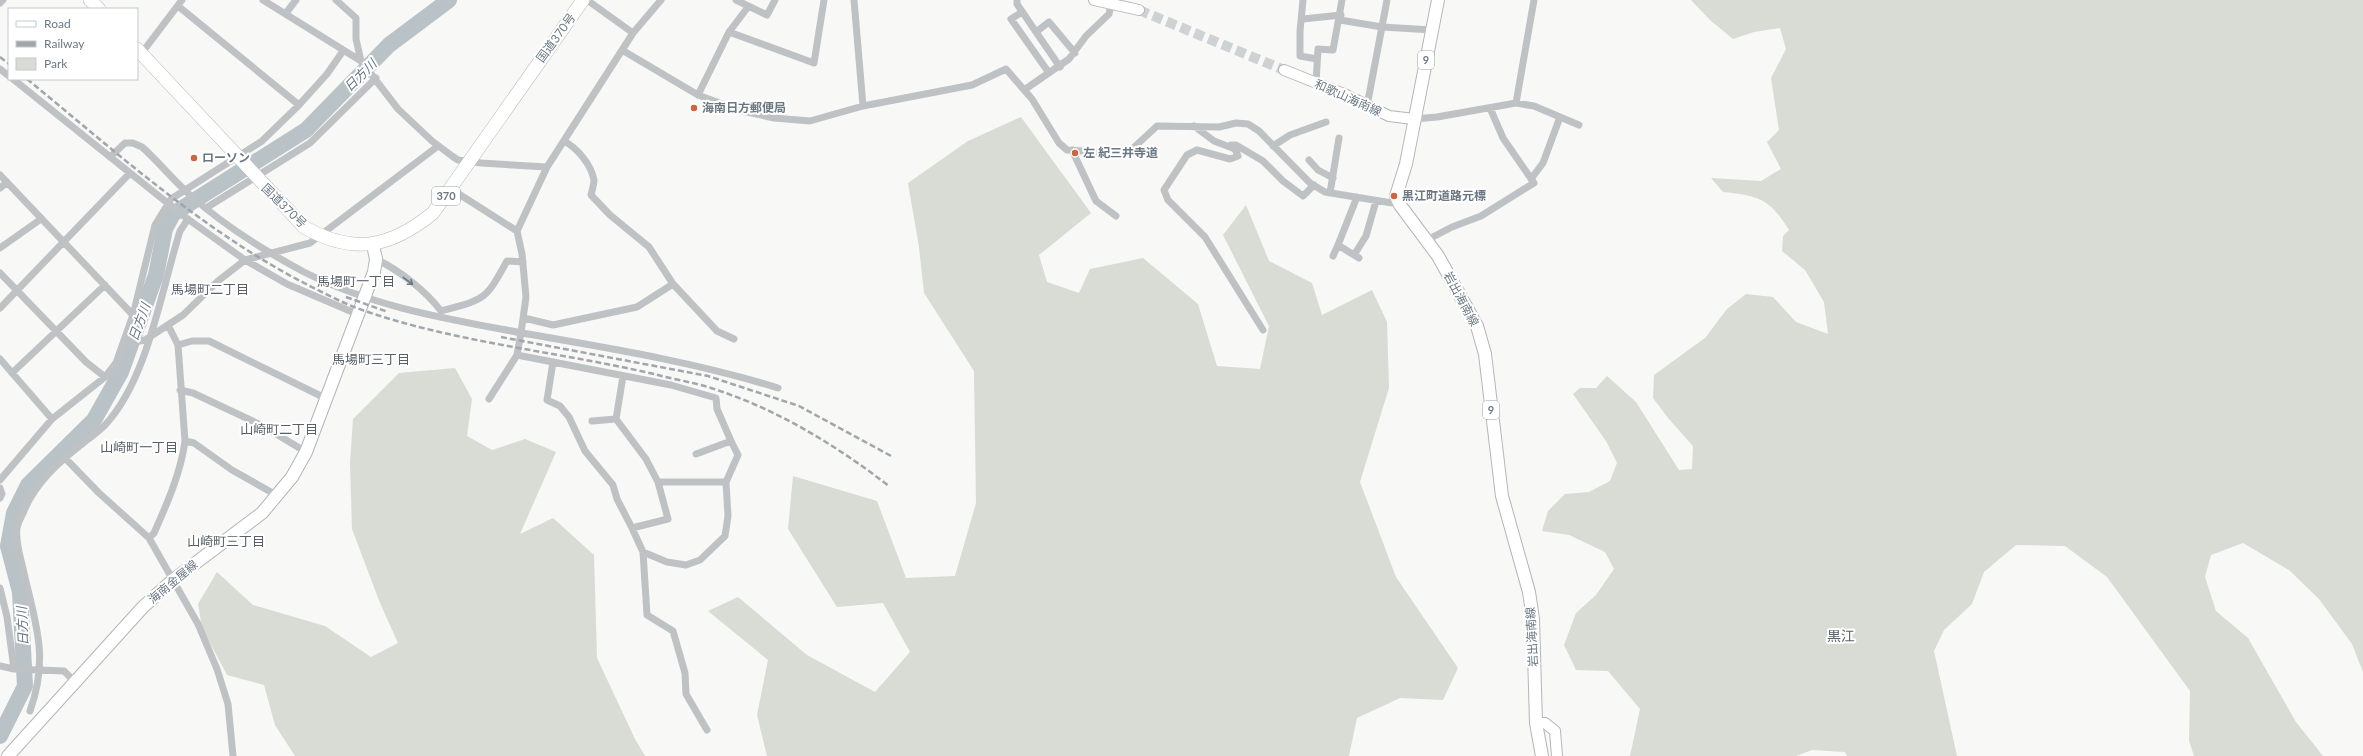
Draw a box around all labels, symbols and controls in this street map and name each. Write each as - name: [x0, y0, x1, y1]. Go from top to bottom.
- legend: [8, 8, 138, 80]
- street label: 国道370号: [533, 10, 578, 65]
- text: Road: [44, 16, 71, 31]
- text: Railway: [44, 36, 85, 51]
- road number: 9: [1418, 51, 1434, 69]
- water label: 日方川: [341, 54, 381, 94]
- text: Park: [44, 56, 68, 71]
- street label: 和歌山海南線: [1312, 76, 1384, 119]
- place label: 海南日方郵便局: [702, 100, 786, 115]
- marker: 海南日方郵便局: [689, 103, 699, 113]
- place label: 左 紀三井寺道: [1083, 145, 1158, 160]
- marker: 左 紀三井寺道: [1070, 148, 1080, 158]
- place label: ローソン: [202, 150, 250, 165]
- marker: ローソン: [189, 153, 199, 163]
- street label: 国道370号: [259, 180, 310, 231]
- road number: 370: [432, 187, 460, 205]
- place label: 黒江町道路元標: [1402, 188, 1486, 203]
- marker: 黒江町道路元標: [1389, 191, 1399, 201]
- street label: 岩出海南線: [1441, 269, 1482, 329]
- district label: 馬場町一丁目: [317, 273, 395, 289]
- one-way arrow: [403, 276, 414, 285]
- district label: 馬場町二丁目: [171, 281, 249, 297]
- water label: 日方川: [125, 299, 154, 343]
- district label: 馬場町三丁目: [332, 351, 410, 367]
- road number: 9: [1483, 401, 1499, 419]
- district label: 山崎町二丁目: [240, 421, 318, 437]
- district label: 山崎町一丁目: [100, 439, 178, 455]
- district label: 山崎町三丁目: [187, 533, 265, 549]
- street label: 海南金屋線: [145, 557, 200, 607]
- water label: 日方川: [13, 604, 31, 646]
- street label: 岩出海南線: [1522, 607, 1541, 667]
- district label: 黒江: [1827, 627, 1855, 644]

